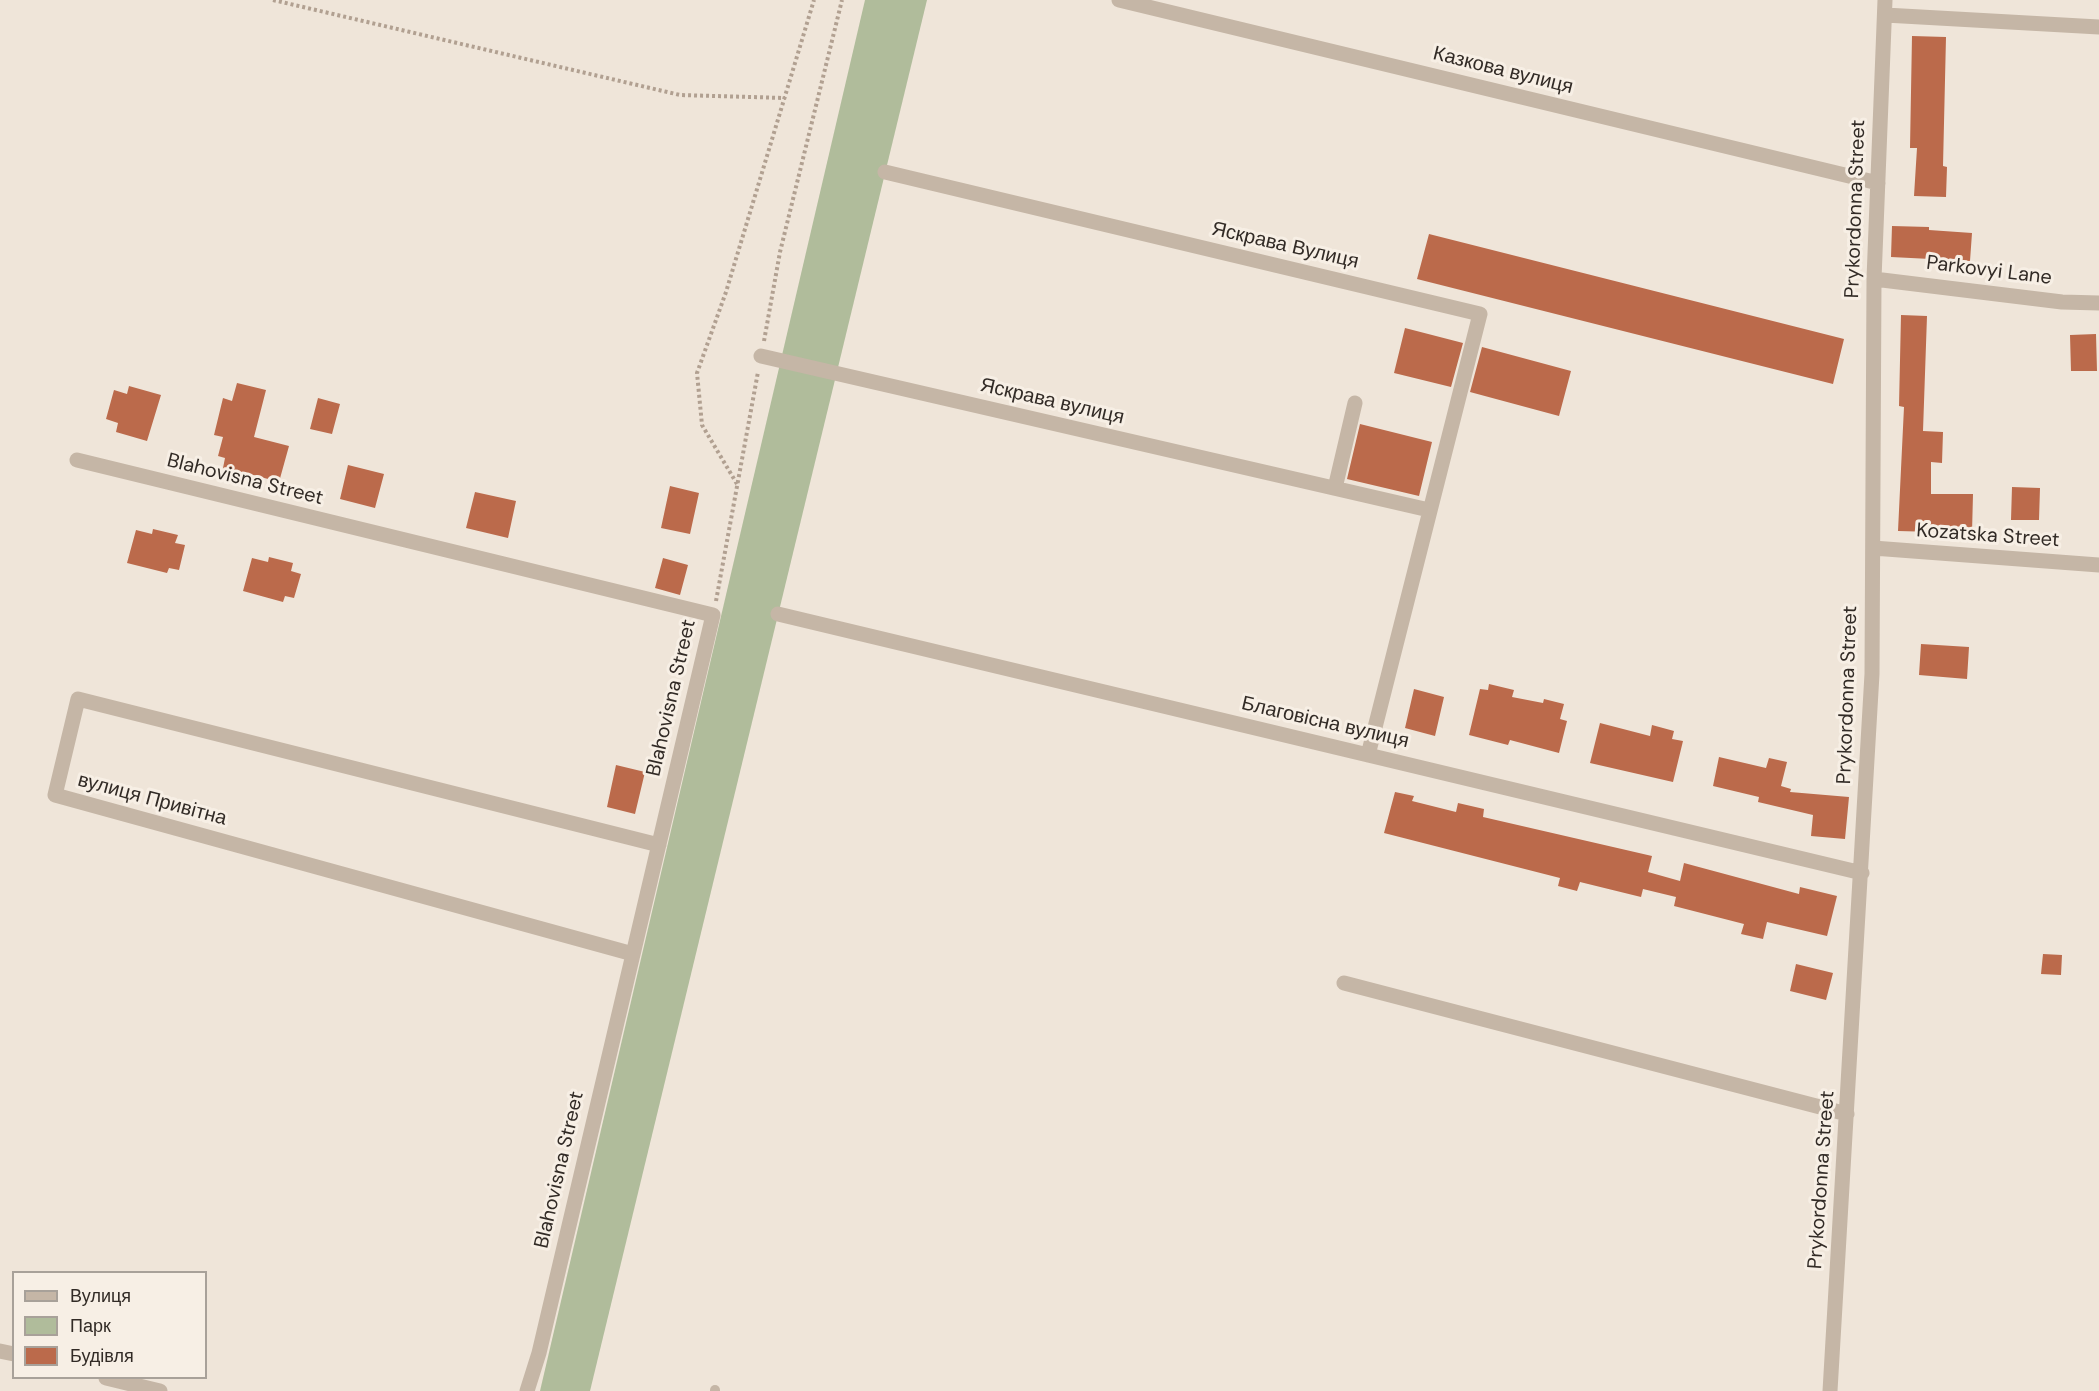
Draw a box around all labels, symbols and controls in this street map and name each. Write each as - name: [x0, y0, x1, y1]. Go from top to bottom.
- street label: Казкова вулиця: [1430, 42, 1576, 100]
- street label: Prykordonna Street: [1841, 119, 1871, 299]
- street label: Яскрава Вулиця: [1209, 217, 1361, 275]
- street label: Parkovyi Lane: [1925, 251, 2053, 291]
- street label: Яскрава вулиця: [978, 374, 1126, 430]
- street label: Blahovisna Street: [164, 449, 326, 511]
- street label: Kozatska Street: [1916, 519, 2060, 553]
- street label: Prykordonna Street: [1833, 605, 1863, 785]
- street label: Blahovisna Street: [642, 617, 702, 779]
- street label: Благовісна вулиця: [1239, 692, 1411, 754]
- street label: вулиця Привітна: [75, 769, 229, 831]
- street label: Blahovisna Street: [530, 1089, 590, 1251]
- street label: Prykordonna Street: [1804, 1090, 1840, 1270]
- legend: [12, 1271, 207, 1379]
- text: Вулиця: [70, 1284, 131, 1308]
- text: Парк: [70, 1314, 111, 1338]
- text: Будівля: [70, 1344, 134, 1368]

